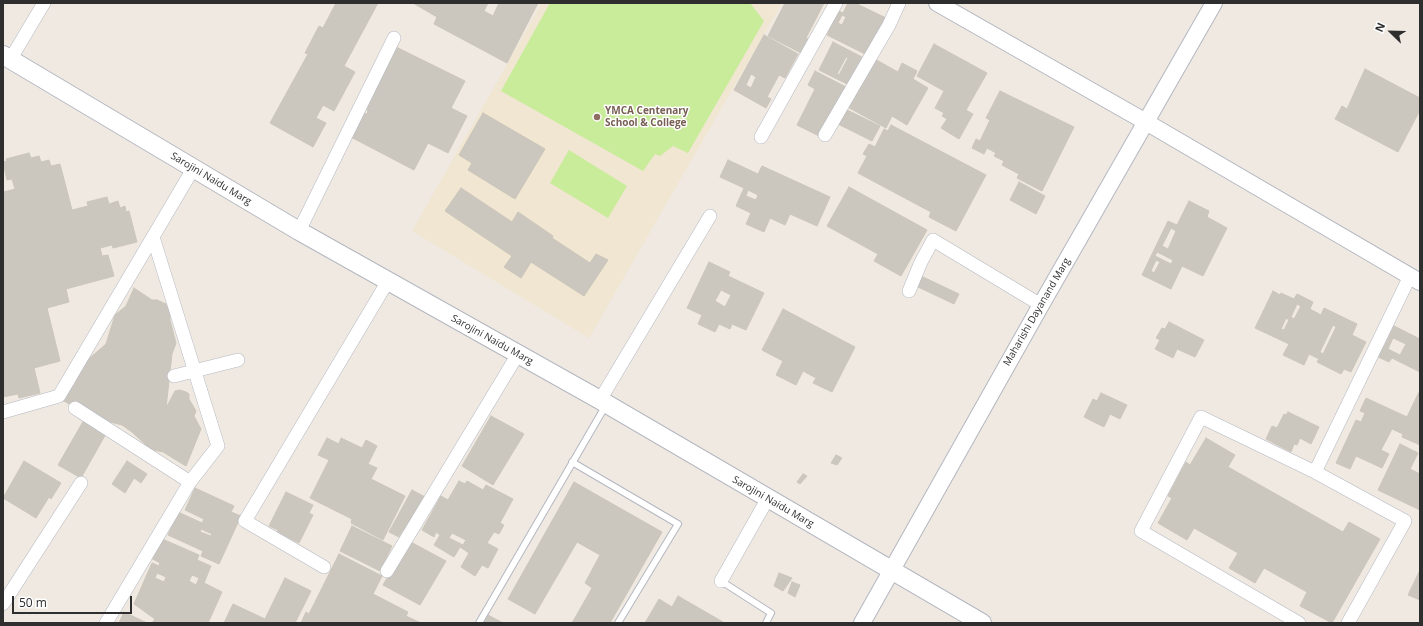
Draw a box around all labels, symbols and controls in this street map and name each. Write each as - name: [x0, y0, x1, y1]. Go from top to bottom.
- north arrow: [1371, 12, 1411, 52]
- text: N: [1371, 20, 1388, 34]
- place label: YMCA Centenary School & College: [605, 105, 688, 128]
- marker: YMCA Centenary School & College: [592, 112, 602, 122]
- street label: Sarojini Naidu Marg: [168, 150, 254, 208]
- street label: Maharishi Dayanand Marg: [1001, 256, 1073, 368]
- street label: Sarojini Naidu Marg: [449, 312, 535, 368]
- street label: Sarojini Naidu Marg: [730, 474, 816, 530]
- scale bar: [14, 588, 134, 614]
- text: 50 m: [19, 594, 47, 611]

